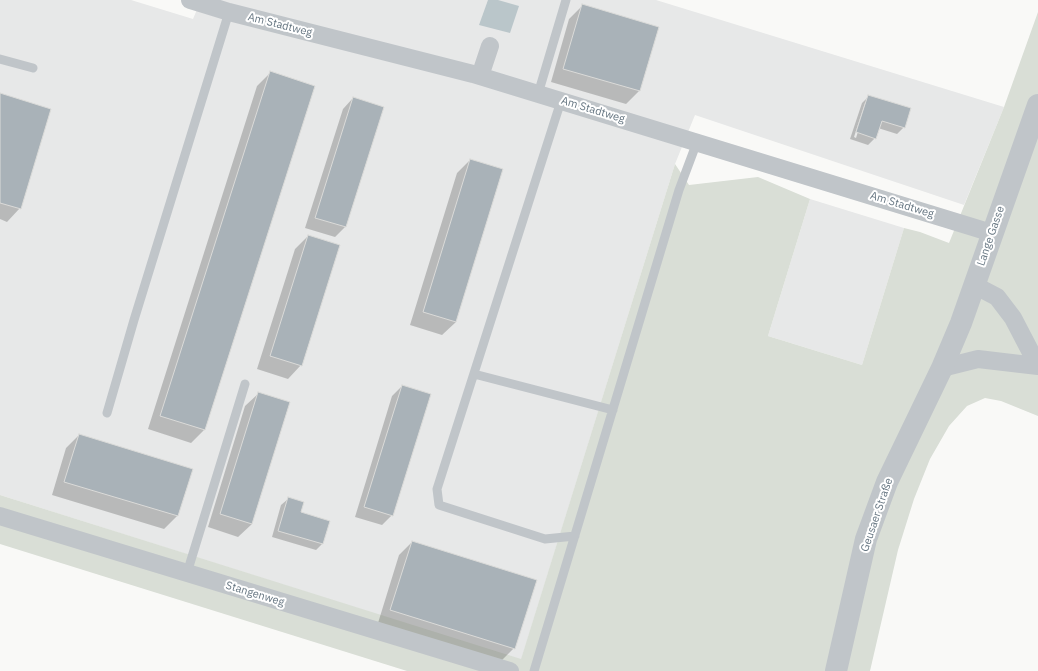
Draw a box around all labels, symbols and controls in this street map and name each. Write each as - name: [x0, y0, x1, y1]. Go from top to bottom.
- street label: Am Stadtweg: [246, 11, 314, 39]
- street label: Am Stadtweg: [560, 94, 626, 126]
- street label: Am Stadtweg: [869, 189, 935, 221]
- street label: Lange Gasse: [975, 204, 1007, 268]
- street label: Geusaer Straße: [858, 476, 896, 554]
- street label: Stangenweg: [224, 579, 286, 609]

